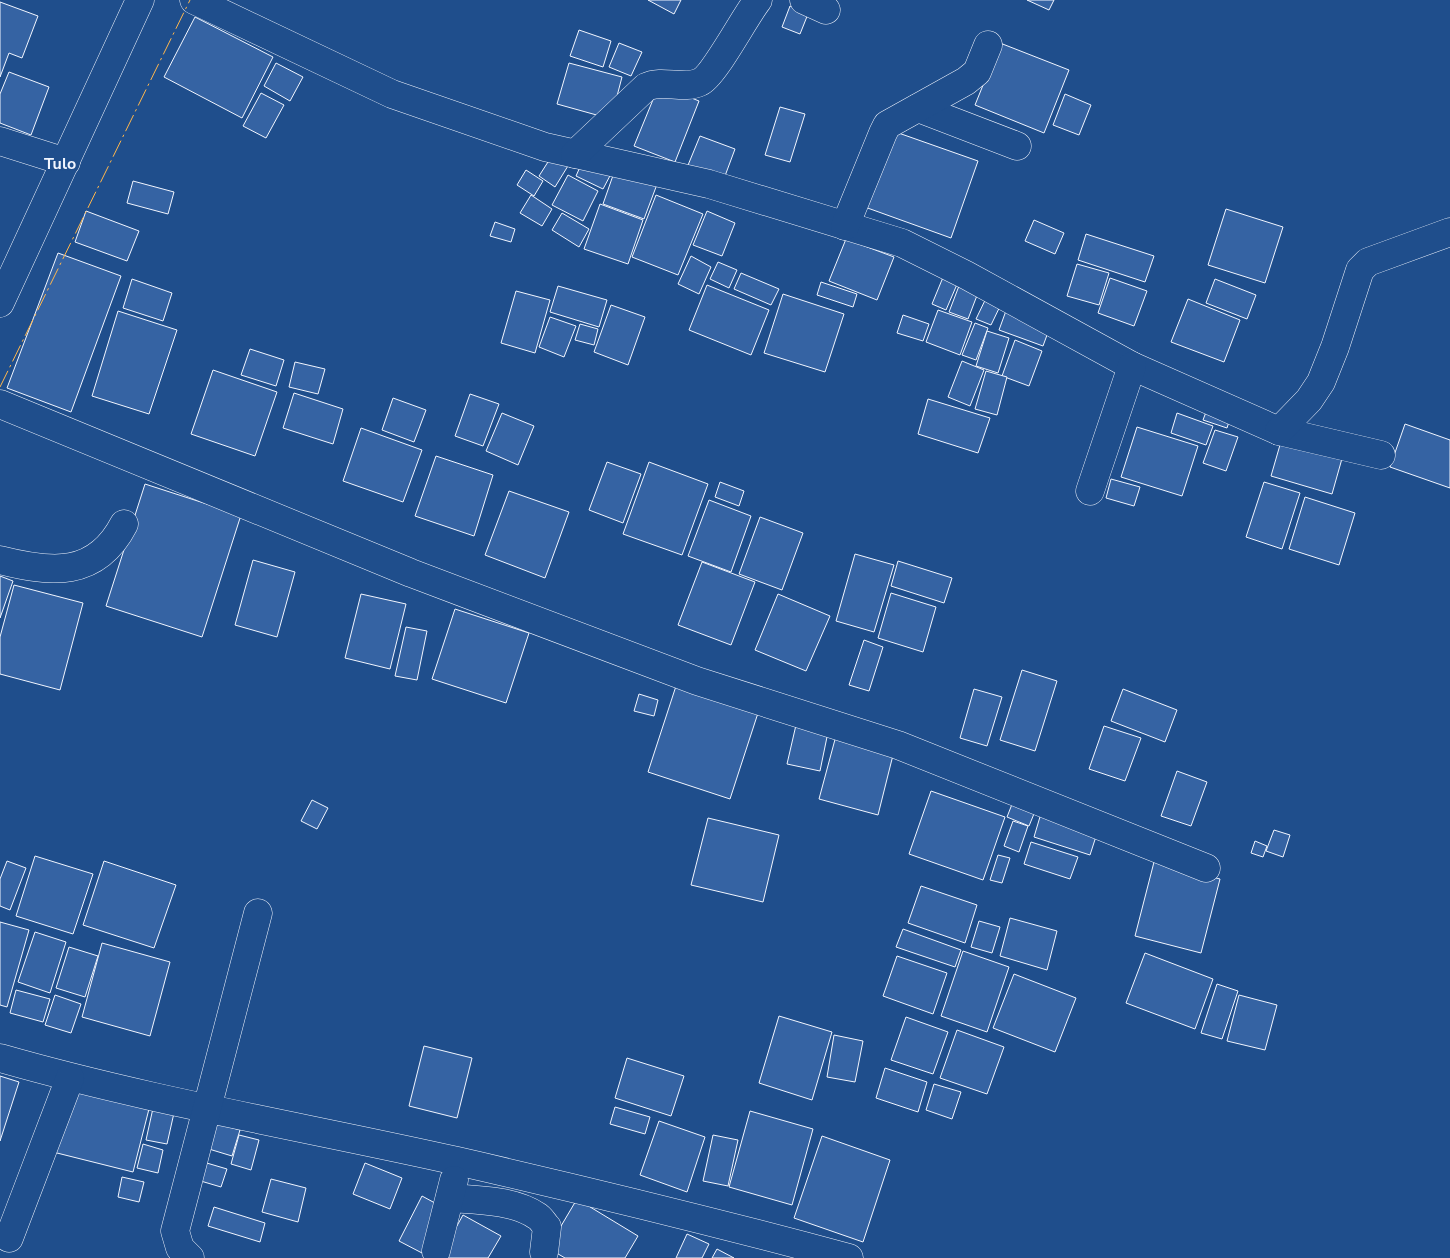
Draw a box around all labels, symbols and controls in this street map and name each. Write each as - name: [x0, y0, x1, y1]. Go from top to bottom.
- district label: Tulo: [44, 153, 76, 175]

